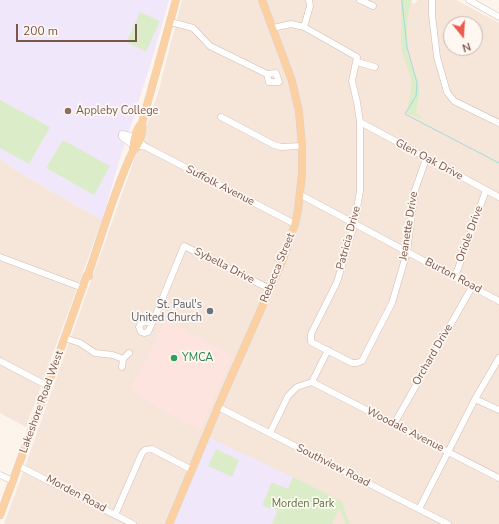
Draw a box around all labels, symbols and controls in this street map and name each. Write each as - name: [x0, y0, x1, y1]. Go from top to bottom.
- scale bar: [18, 16, 139, 42]
- north arrow: [443, 16, 483, 56]
- text: 200 m: [23, 23, 58, 39]
- text: N: [460, 39, 473, 55]
- place label: Appleby College: [76, 104, 158, 118]
- marker: Appleby College: [63, 106, 73, 116]
- street label: Glen Oak Drive: [393, 137, 465, 183]
- street label: Suffolk Avenue: [184, 163, 256, 209]
- street label: Jeanette Drive: [397, 191, 421, 261]
- street label: Oriole Drive: [454, 204, 486, 264]
- street label: Patricia Drive: [334, 205, 364, 271]
- street label: Rebecca Street: [258, 231, 298, 305]
- street label: Sybella Drive: [192, 245, 256, 287]
- street label: Burton Road: [422, 256, 484, 296]
- place label: St. Paul's United Church: [131, 298, 202, 324]
- marker: St. Paul's United Church: [205, 306, 215, 316]
- street label: Orchard Drive: [410, 322, 456, 388]
- street label: Lakeshore Road West: [17, 349, 67, 455]
- place label: YMCA: [182, 351, 213, 365]
- marker: YMCA: [169, 353, 179, 363]
- street label: Woodale Avenue: [364, 405, 446, 455]
- street label: Southview Road: [294, 442, 372, 490]
- street label: Morden Road: [44, 473, 108, 515]
- park label: Morden Park: [272, 497, 334, 511]

